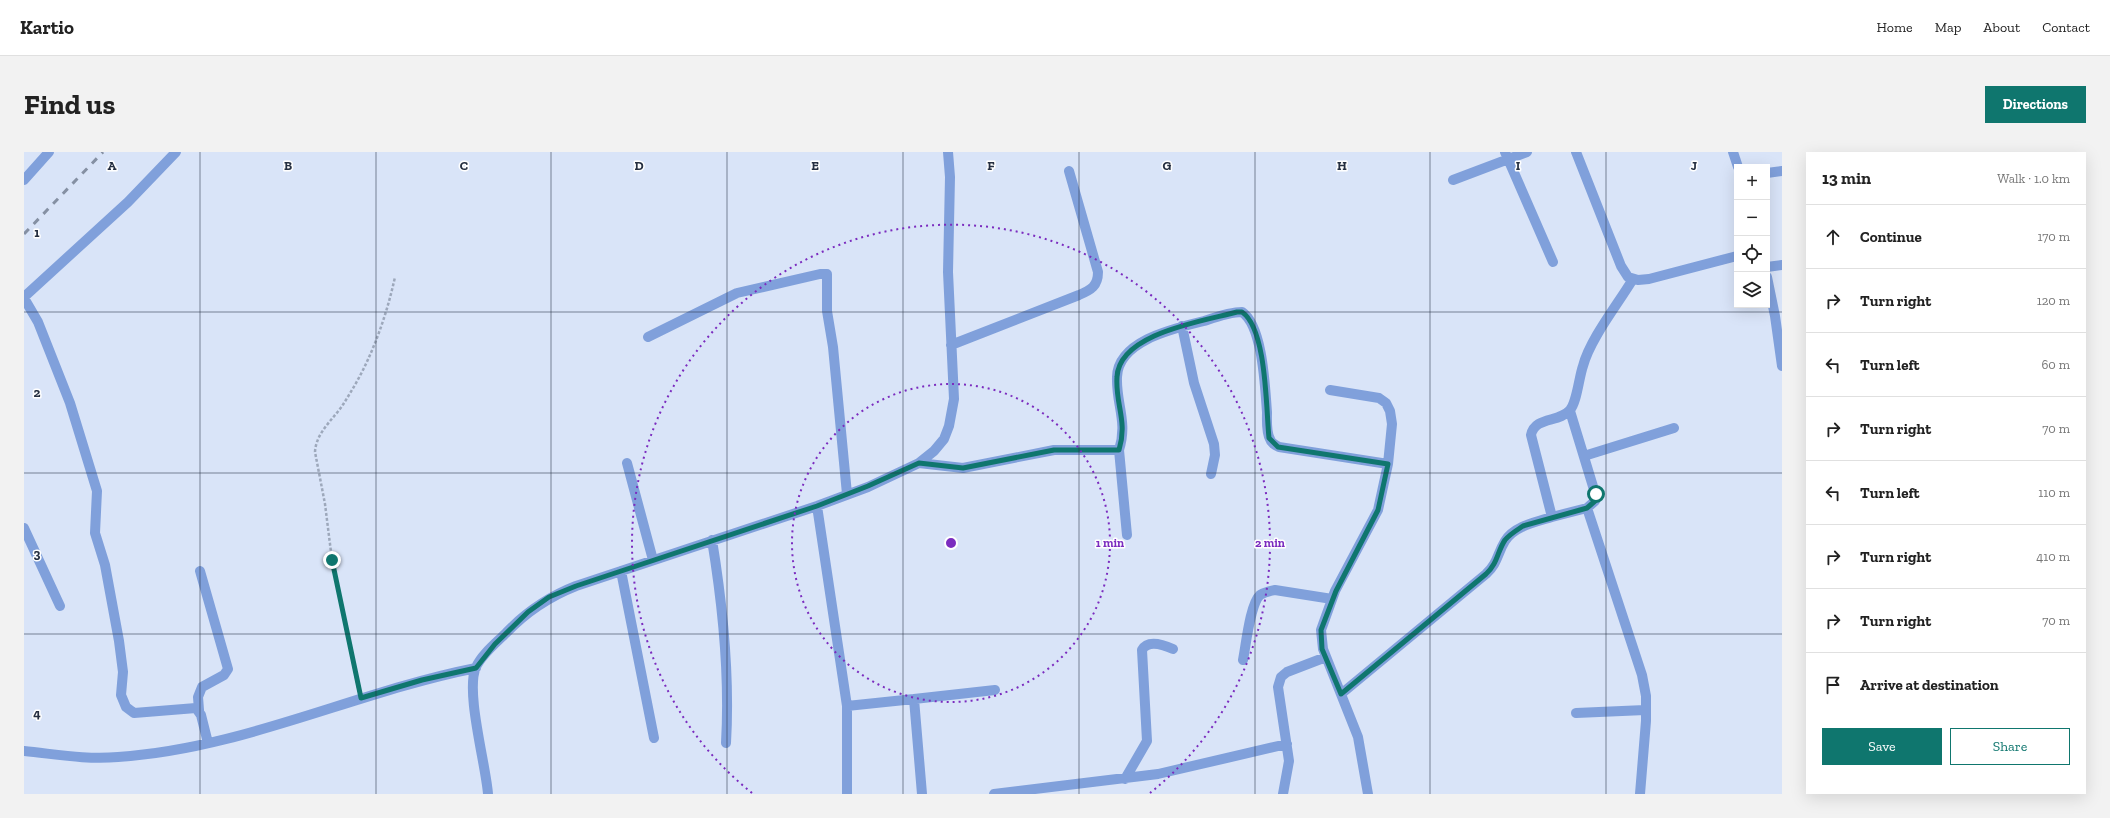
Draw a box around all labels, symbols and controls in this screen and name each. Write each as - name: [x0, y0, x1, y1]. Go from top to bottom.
- text: Kartio: [20, 16, 74, 39]
- text: Home: [1877, 19, 1913, 36]
- text: Map: [1935, 19, 1961, 36]
- text: About: [1983, 19, 2020, 36]
- text: Contact: [2042, 19, 2090, 36]
- button: Directions: [1985, 86, 2086, 123]
- text: Find us: [24, 88, 115, 121]
- text: A: [108, 158, 117, 173]
- text: B: [284, 158, 292, 173]
- text: C: [460, 158, 468, 173]
- text: D: [634, 158, 644, 173]
- text: E: [811, 158, 819, 173]
- text: F: [987, 158, 995, 173]
- text: G: [1163, 158, 1172, 173]
- text: H: [1337, 158, 1347, 173]
- text: I: [1516, 158, 1521, 173]
- text: J: [1691, 158, 1697, 173]
- map controls: [1734, 164, 1770, 308]
- button: +: [1734, 164, 1770, 200]
- text: 13 min: [1822, 168, 1871, 188]
- text: Walk · 1.0 km: [1997, 171, 2070, 186]
- button: −: [1734, 200, 1770, 236]
- text: 1: [34, 225, 40, 240]
- icon: ahead: [1822, 226, 1844, 248]
- text: Continue: [1860, 228, 1922, 246]
- text: 170 m: [2037, 229, 2070, 244]
- button: locate: [1734, 236, 1770, 272]
- button: layers: [1734, 272, 1770, 308]
- icon: right: [1822, 290, 1844, 312]
- text: Turn right: [1860, 292, 1931, 310]
- text: 120 m: [2037, 293, 2070, 308]
- icon: left: [1822, 354, 1844, 376]
- text: Turn left: [1860, 356, 1920, 374]
- text: 60 m: [2041, 357, 2070, 372]
- text: 2: [34, 385, 41, 400]
- icon: right: [1822, 418, 1844, 440]
- text: Turn right: [1860, 420, 1931, 438]
- text: 70 m: [2042, 421, 2070, 436]
- icon: left: [1822, 482, 1844, 504]
- text: Turn left: [1860, 484, 1920, 502]
- route start: [1587, 485, 1605, 503]
- text: 110 m: [2038, 485, 2070, 500]
- centre of rings: [944, 536, 958, 550]
- text: 1 min: [1096, 536, 1124, 550]
- text: 2 min: [1255, 536, 1285, 550]
- text: 3: [34, 546, 41, 561]
- icon: right: [1822, 546, 1844, 568]
- text: Turn right: [1860, 548, 1931, 566]
- text: 410 m: [2036, 549, 2070, 564]
- route end: [323, 551, 341, 569]
- icon: right: [1822, 610, 1844, 632]
- text: Turn right: [1860, 612, 1931, 630]
- text: 70 m: [2042, 613, 2070, 628]
- icon: arrive: [1822, 674, 1844, 696]
- text: Arrive at destination: [1860, 676, 1999, 694]
- text: 4: [33, 706, 41, 721]
- button: Save: [1822, 728, 1942, 765]
- button: Share: [1950, 728, 2070, 765]

